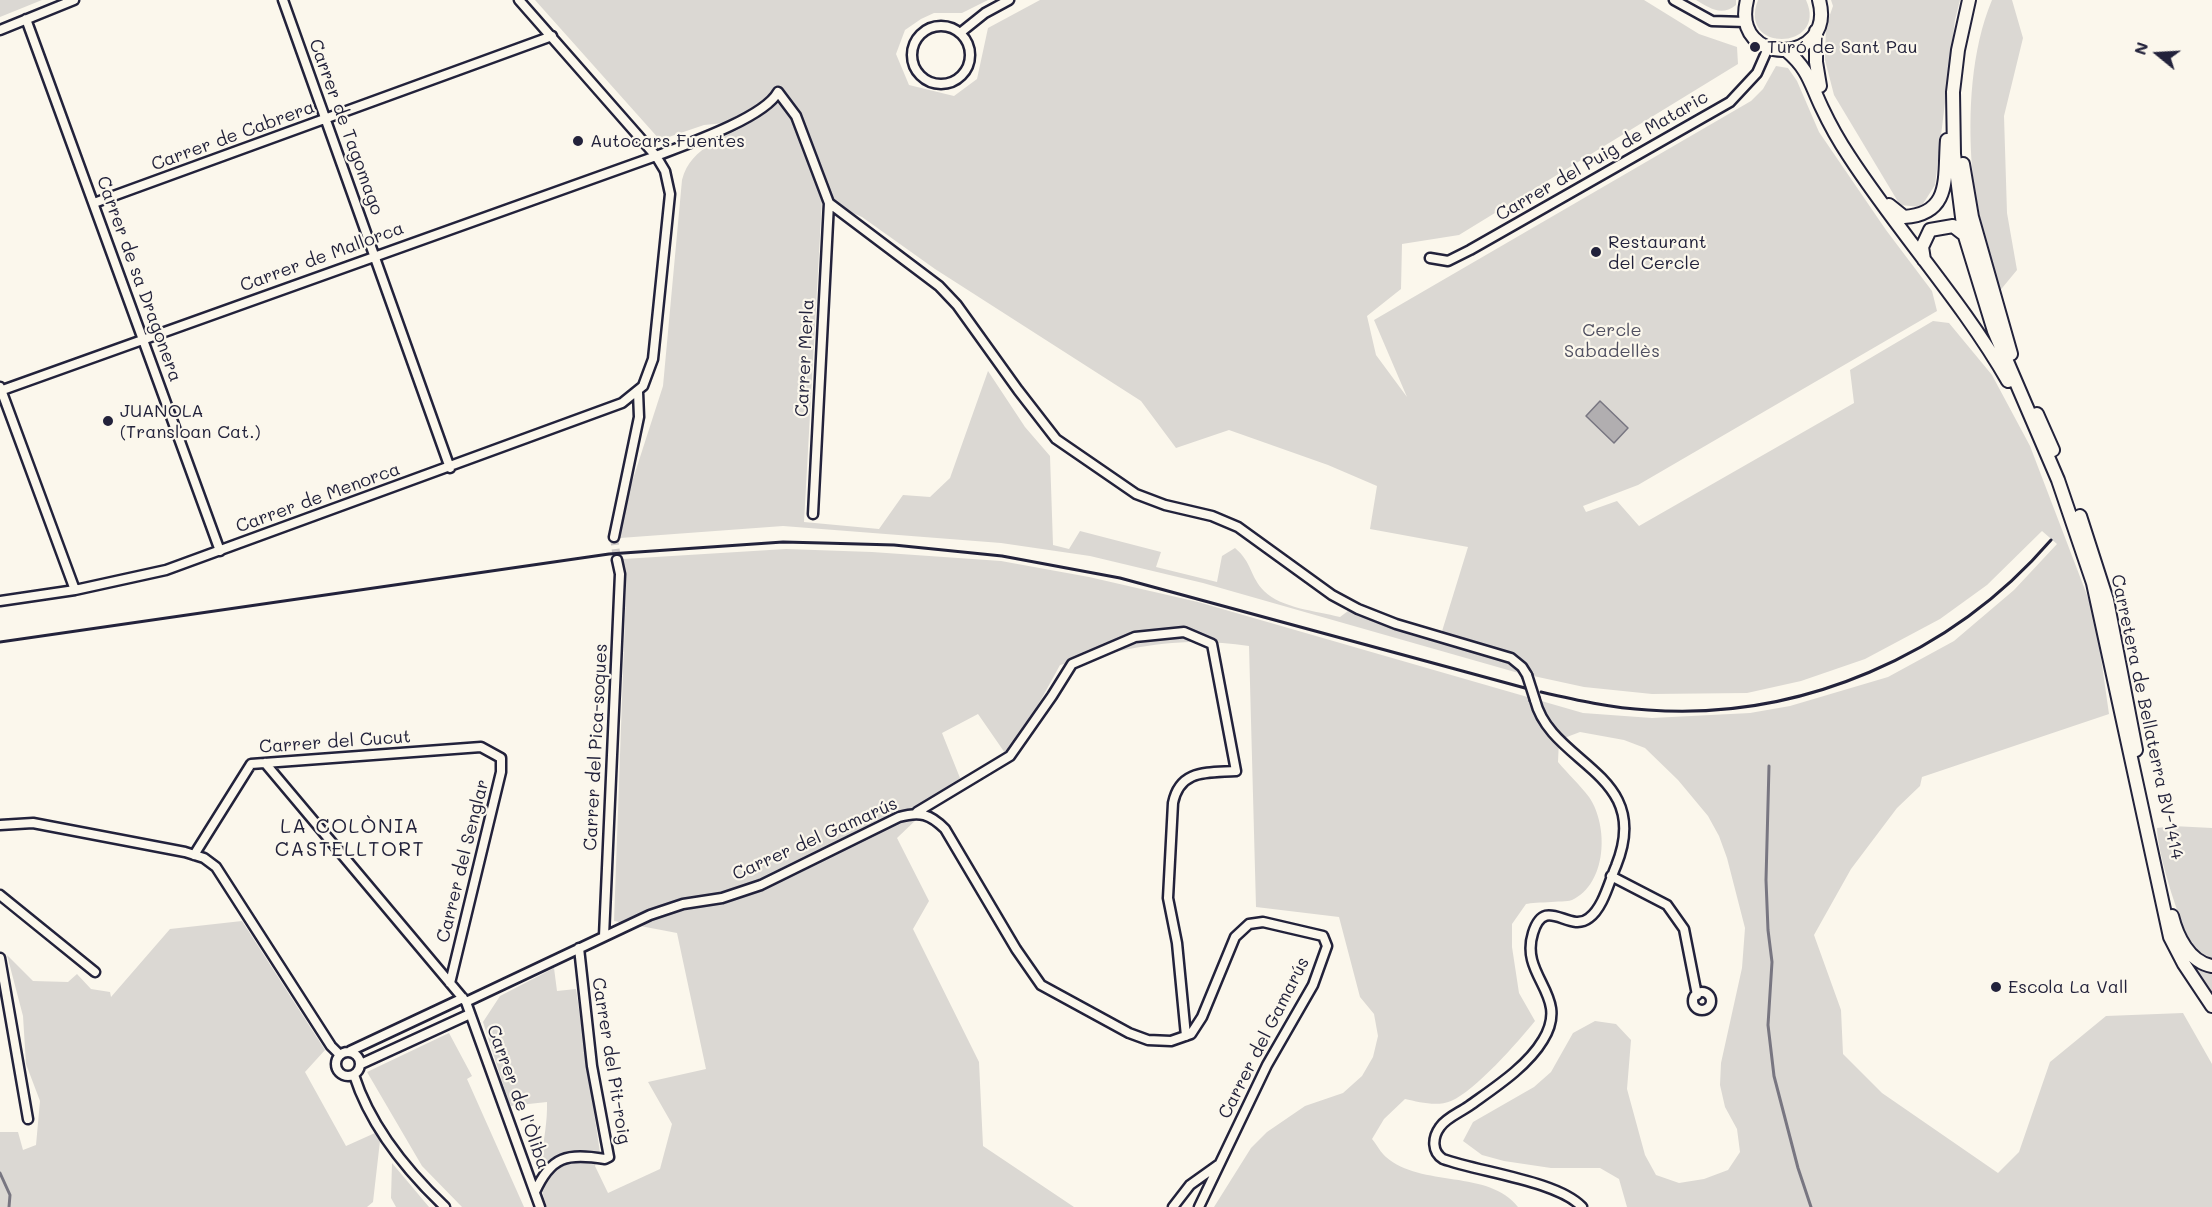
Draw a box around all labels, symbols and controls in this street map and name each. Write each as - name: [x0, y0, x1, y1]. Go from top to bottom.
- north arrow: [2128, 24, 2188, 84]
- street label: Carrer de Tagomago: [304, 36, 388, 218]
- place label: Turó de Sant Pau: [1767, 36, 1918, 58]
- text: N: [2129, 39, 2152, 57]
- marker: Turó de Sant Pau: [1748, 40, 1762, 54]
- street label: Carrer del Puig de Mataric: [1492, 86, 1712, 226]
- street label: Carrer de Cabrera: [148, 96, 318, 176]
- place label: Autocars Fuentes: [590, 130, 745, 152]
- marker: Autocars Fuentes: [571, 134, 585, 148]
- street label: Carrer de sa Dragonera: [92, 173, 186, 385]
- street label: Carrer de Mallorca: [237, 217, 407, 297]
- place label: Restaurant del Cercle: [1608, 231, 1707, 274]
- marker: Restaurant del Cercle: [1589, 245, 1603, 259]
- street label: Carrer Merla: [791, 298, 819, 418]
- park label: Cercle Sabadellès: [1564, 319, 1660, 362]
- place label: JUANOLA (Transloan Cat.): [120, 400, 261, 442]
- marker: JUANOLA (Transloan Cat.): [101, 414, 115, 428]
- street label: Carrer de Menorca: [233, 458, 403, 538]
- street label: Carretera de Bellaterra BV-1414: [2106, 572, 2188, 862]
- street label: Carrer del Pica-soques: [580, 643, 612, 851]
- street label: Carrer del Cucut: [258, 726, 412, 758]
- street label: Carrer del Senglar: [432, 777, 494, 945]
- street label: Carrer del Gamarús: [729, 793, 901, 885]
- district label: LA COLÒNIA CASTELLTORT: [275, 815, 425, 862]
- street label: Carrer del Gamarús: [1214, 954, 1314, 1122]
- street label: Carrer del Pit-roig: [587, 976, 635, 1146]
- place label: Escola La Vall: [2008, 976, 2128, 998]
- marker: Escola La Vall: [1989, 980, 2003, 994]
- street label: Carrer de l'Òliba: [482, 1022, 554, 1172]

